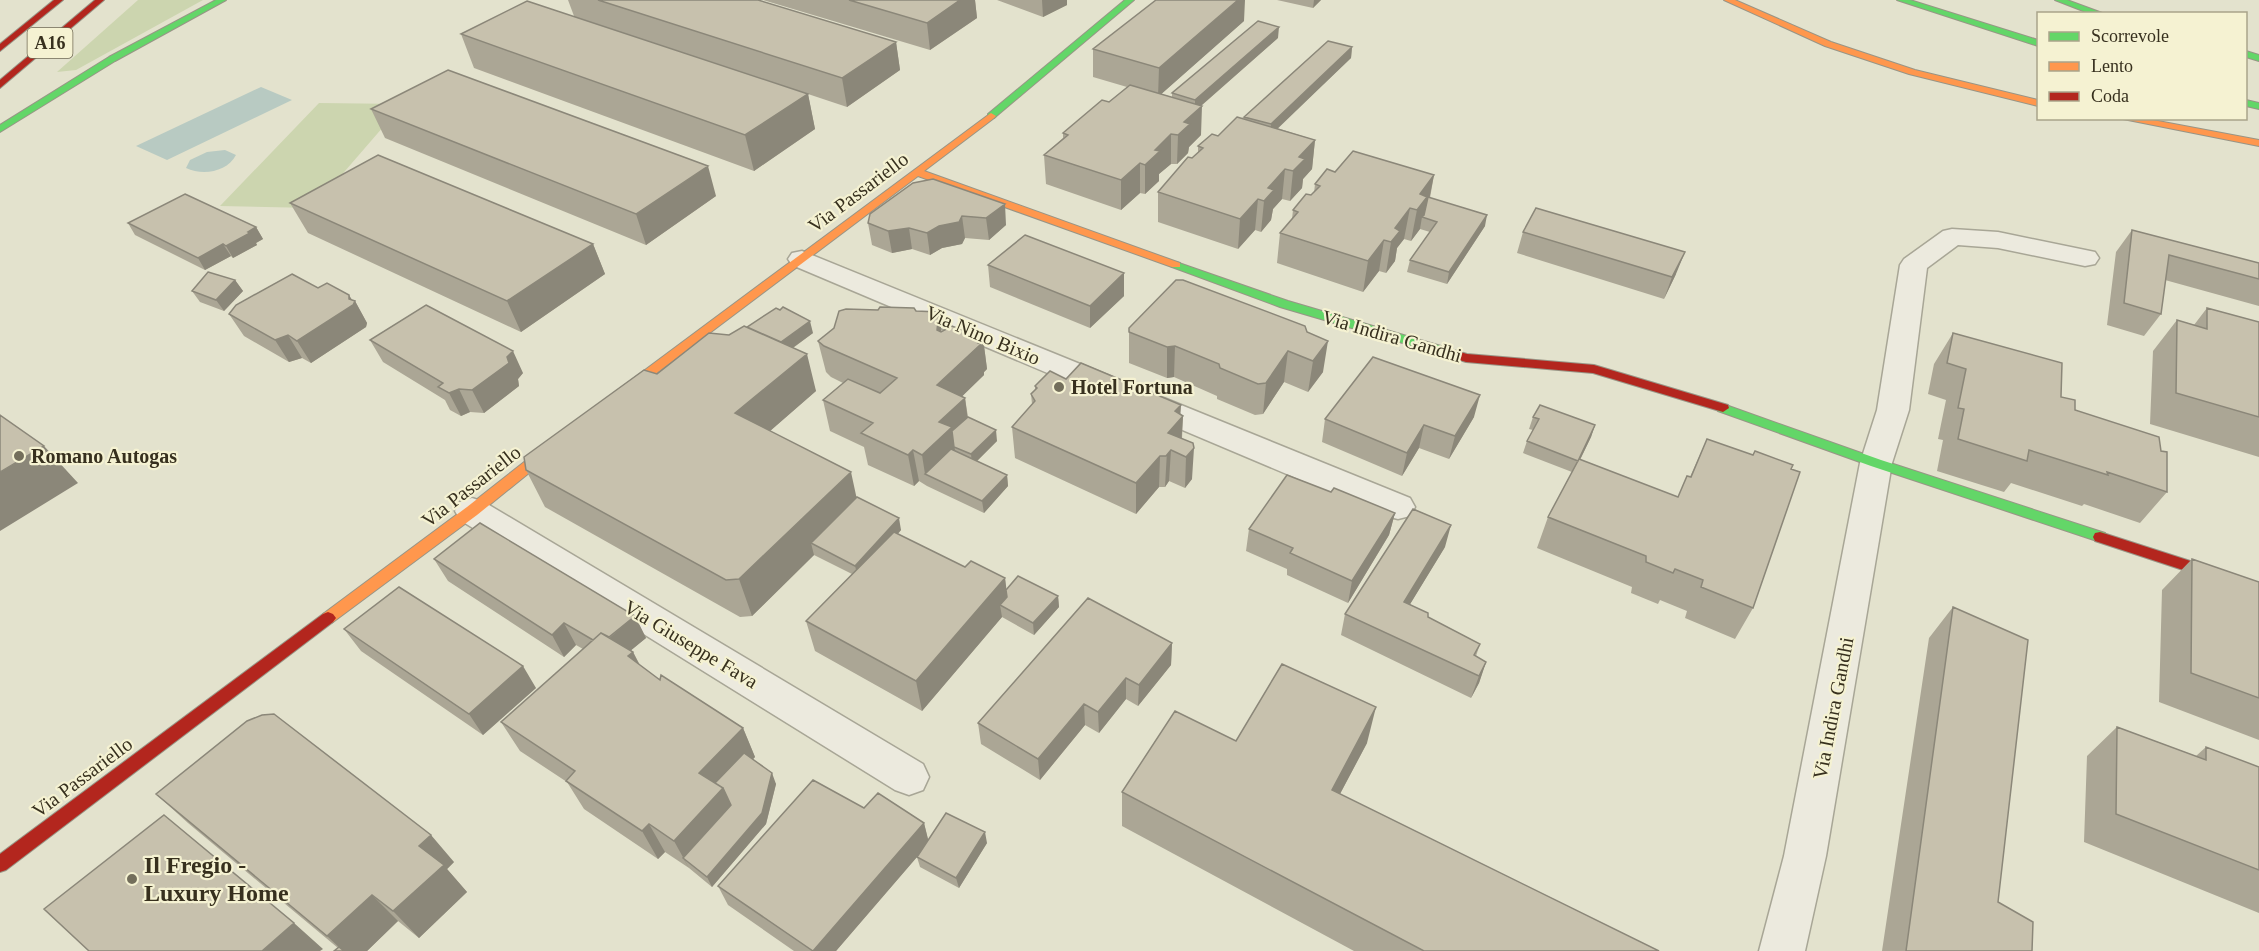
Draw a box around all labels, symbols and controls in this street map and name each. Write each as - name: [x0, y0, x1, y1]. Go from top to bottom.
- legend: [2037, 12, 2247, 120]
- text: Scorrevole: [2091, 26, 2169, 46]
- road number: A16: [28, 28, 72, 58]
- text: Lento: [2091, 56, 2133, 76]
- text: Coda: [2091, 86, 2129, 106]
- street label: Via Passariello: [804, 147, 912, 237]
- street label: Via Nino Bixio: [922, 301, 1044, 369]
- street label: Via Indira Gandhi: [1320, 306, 1465, 367]
- place label: Hotel Fortuna: [1071, 376, 1193, 398]
- marker: Hotel Fortuna: [1052, 380, 1066, 394]
- street label: Via Passariello: [417, 441, 525, 531]
- place label: Romano Autogas: [31, 445, 177, 468]
- marker: Romano Autogas: [12, 449, 26, 463]
- street label: Via Giuseppe Fava: [620, 595, 762, 694]
- street label: Via Indira Gandhi: [1808, 635, 1858, 781]
- street label: Via Passariello: [28, 732, 136, 822]
- place label: Il Fregio - Luxury Home: [144, 852, 289, 906]
- marker: Il Fregio - Luxury Home: [125, 872, 139, 886]

